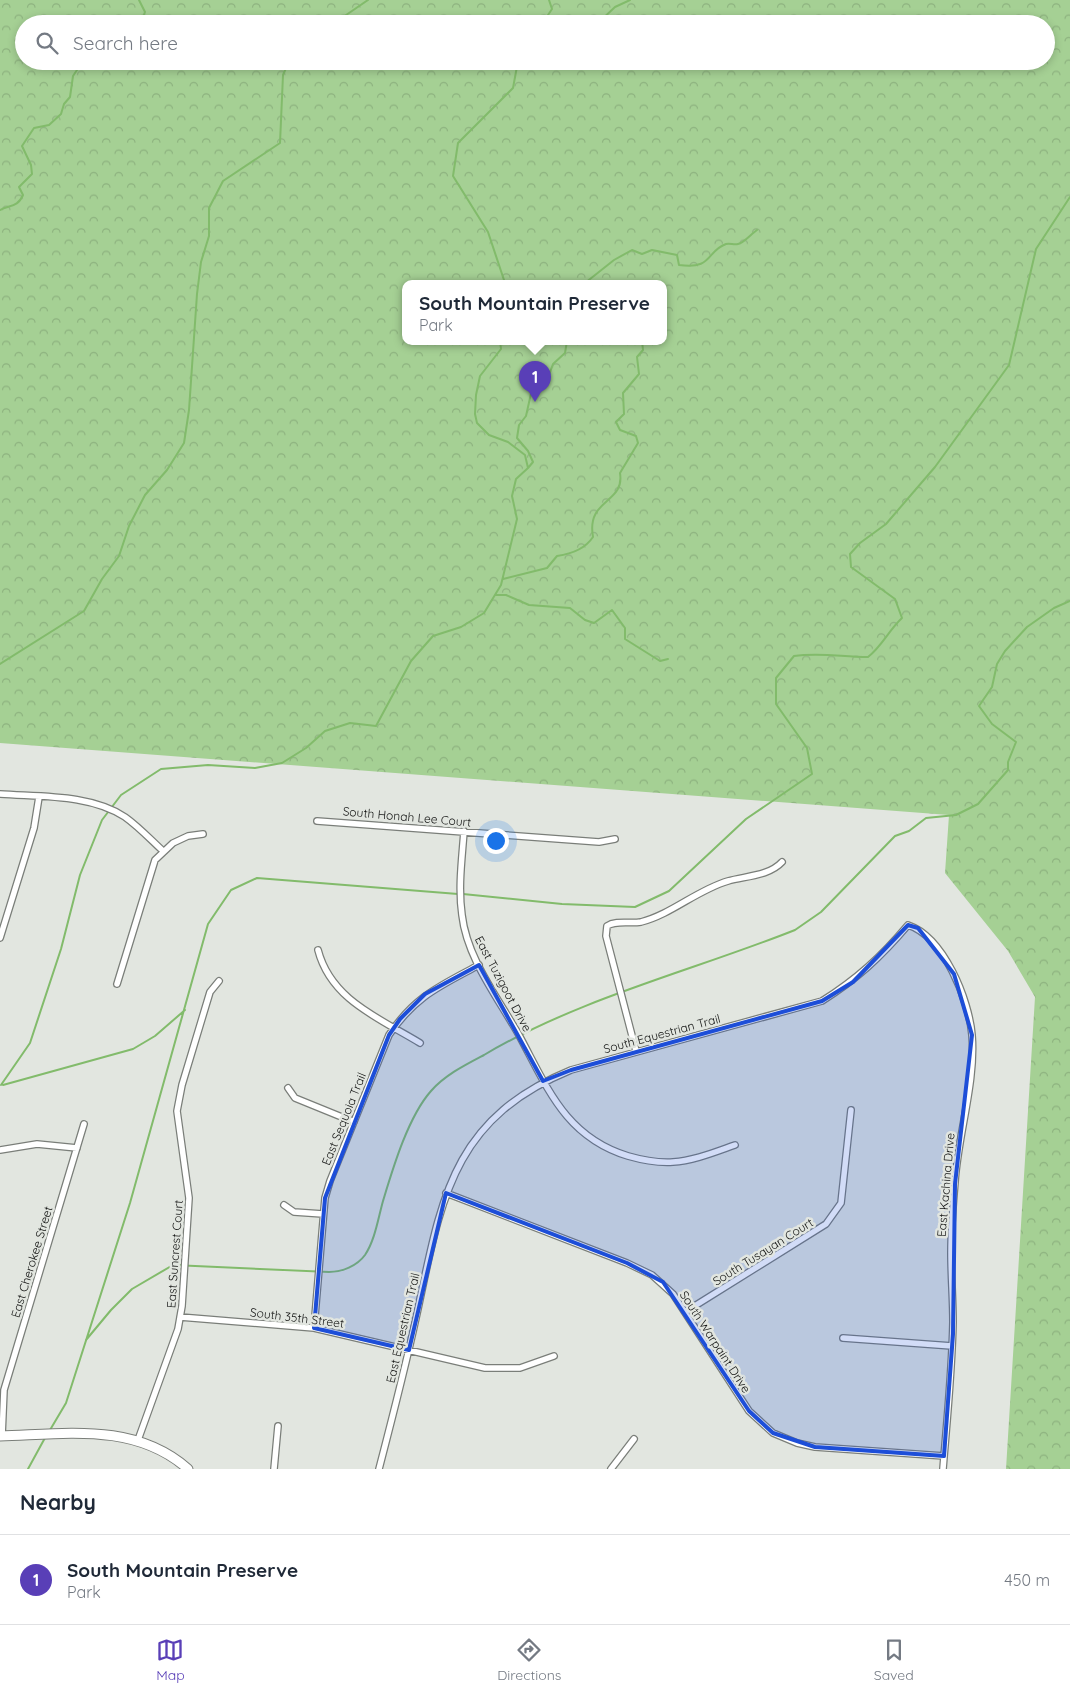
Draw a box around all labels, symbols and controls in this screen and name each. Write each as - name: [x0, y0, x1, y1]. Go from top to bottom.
- search box: [15, 15, 1055, 70]
- icon: search: [33, 29, 61, 57]
- text: Search here: [73, 31, 178, 55]
- popup: [402, 280, 667, 345]
- text: South Mountain Preserve: [419, 291, 650, 315]
- text: Park: [419, 315, 453, 335]
- pin: 1: [519, 361, 551, 402]
- street label: South Honah Lee Court: [342, 803, 472, 830]
- your location: [483, 828, 509, 854]
- street label: East Tuzigoot Drive: [472, 933, 535, 1034]
- street label: South Equestrian Trail: [602, 1011, 722, 1056]
- street label: East Sequoia Trail: [318, 1070, 369, 1167]
- street label: East Kachina Drive: [933, 1132, 958, 1238]
- street label: East Suncrest Court: [163, 1199, 186, 1309]
- street label: East Cherokee Street: [7, 1204, 56, 1319]
- street label: South Tusayan Court: [710, 1215, 816, 1289]
- street label: East Equestrian Trail: [383, 1271, 422, 1384]
- street label: South Warpaint Drive: [677, 1288, 754, 1396]
- street label: South 35th Street: [249, 1304, 345, 1331]
- text: Nearby: [20, 1489, 96, 1515]
- text: South Mountain Preserve: [67, 1558, 298, 1582]
- text: 1: [33, 1570, 39, 1590]
- text: 450 m: [1004, 1570, 1050, 1590]
- text: Park: [67, 1582, 101, 1602]
- tab: Map: [156, 1636, 185, 1684]
- tab: Directions: [497, 1636, 561, 1684]
- tab: Saved: [874, 1636, 914, 1684]

